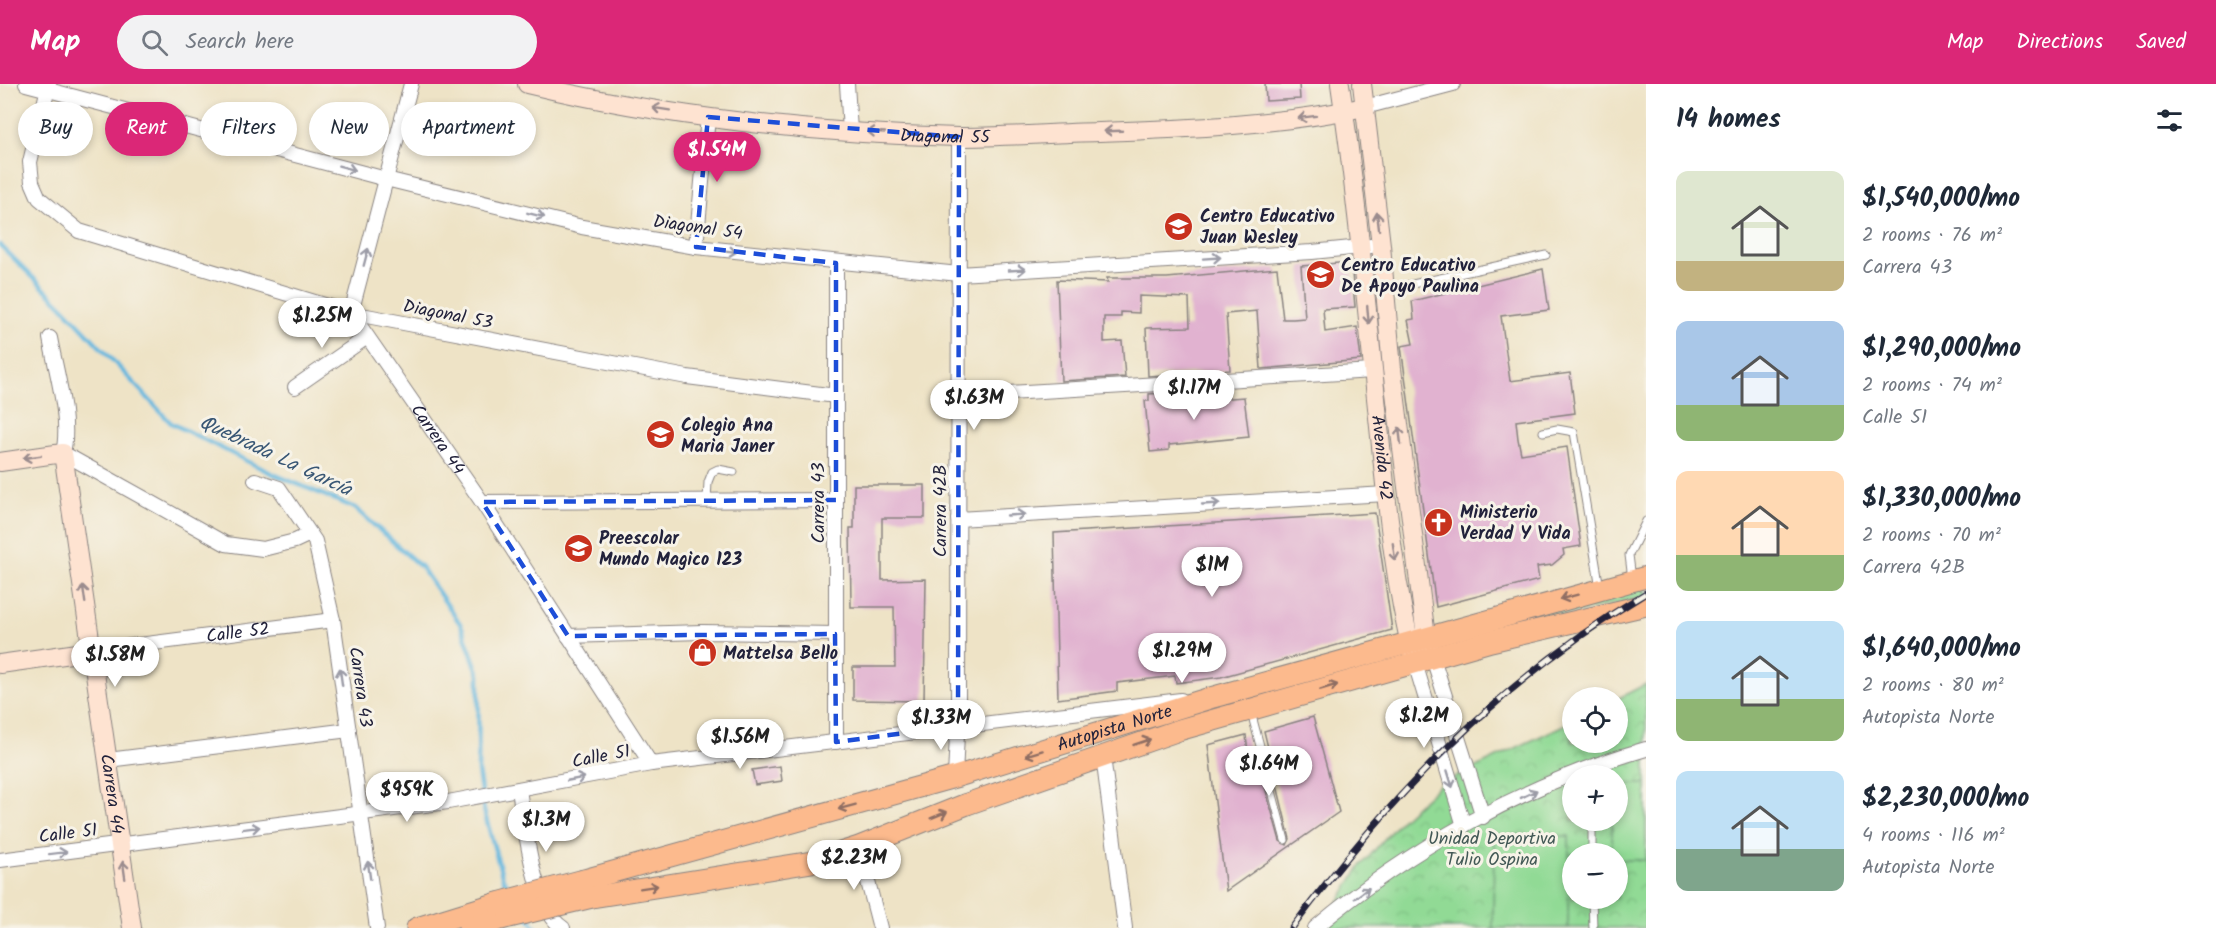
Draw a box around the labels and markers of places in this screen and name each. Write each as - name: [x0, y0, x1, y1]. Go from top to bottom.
- pin: $1.54M: [668, 132, 766, 183]
- place label: Centro Educativo Juan Wesley: [1200, 203, 1335, 253]
- school or university icon: Centro Educativo Juan Wesley: [1163, 210, 1195, 242]
- place label: Centro Educativo De Apoyo Paulina: [1341, 252, 1479, 302]
- school or university icon: Centro Educativo De Apoyo Paulina: [1304, 259, 1336, 291]
- pin: $1.25M: [273, 298, 371, 349]
- pin: $1.17M: [1145, 370, 1243, 421]
- pin: $1.63M: [925, 380, 1023, 431]
- place label: Colegio Ana Maria Janer: [681, 412, 776, 462]
- school or university icon: Colegio Ana Maria Janer: [644, 419, 676, 451]
- place label: Ministerio Verdad Y Vida: [1460, 499, 1571, 549]
- church icon: Ministerio Verdad Y Vida: [1423, 506, 1455, 538]
- place label: Preescolar Mundo Magico 123: [599, 525, 742, 575]
- school or university icon: Preescolar Mundo Magico 123: [562, 532, 594, 564]
- pin: $1M: [1183, 547, 1241, 598]
- pin: $1.29M: [1133, 633, 1231, 684]
- pin: $1.58M: [66, 637, 164, 688]
- shop icon: Mattelsa Bello: [686, 637, 718, 669]
- place label: Mattelsa Bello: [723, 640, 838, 669]
- pin: $1.2M: [1382, 698, 1466, 749]
- pin: $1.33M: [892, 700, 990, 751]
- pin: $1.56M: [691, 719, 789, 770]
- pin: $1.64M: [1220, 746, 1318, 797]
- pin: $959K: [365, 772, 449, 823]
- pin: $1.3M: [504, 802, 588, 853]
- pin: $2.23M: [805, 840, 903, 891]

